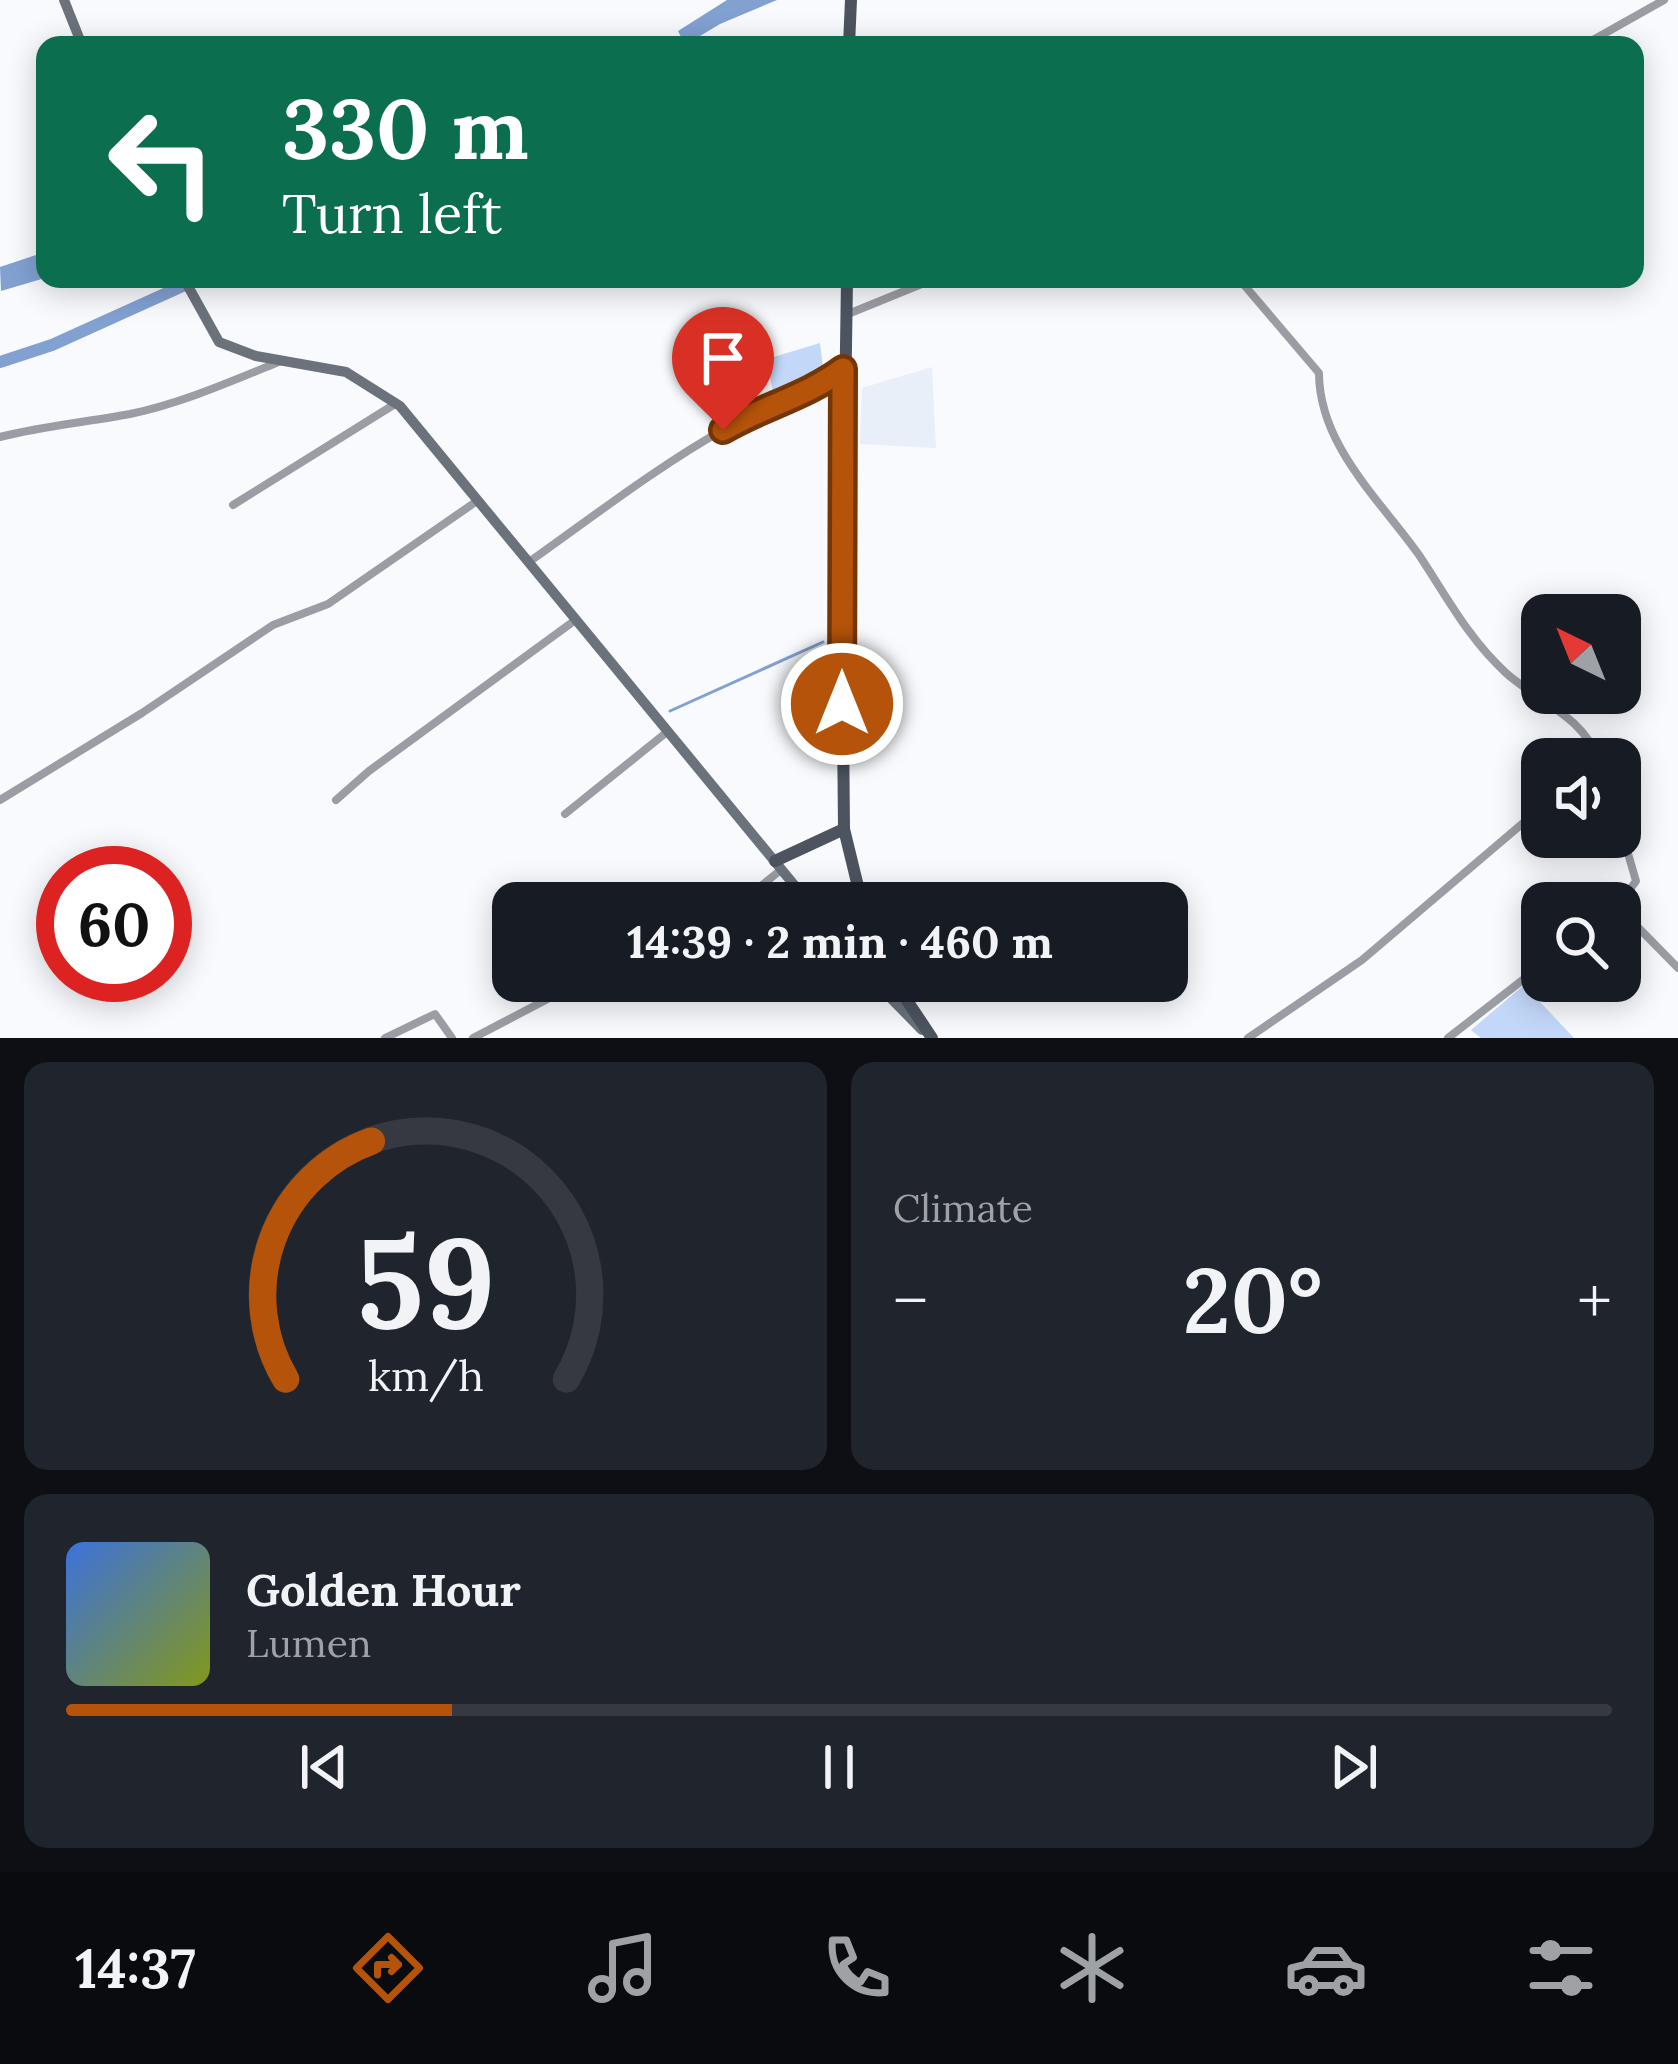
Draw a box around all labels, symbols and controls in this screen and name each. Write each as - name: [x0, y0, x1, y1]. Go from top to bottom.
- text: 330 m: [282, 74, 529, 182]
- icon: left: [84, 84, 240, 240]
- text: Turn left: [282, 179, 502, 248]
- pin: [672, 307, 774, 430]
- icon: arrive: [690, 325, 756, 391]
- north arrow: [1521, 594, 1641, 714]
- map controls: [1521, 594, 1641, 1002]
- position arrow: [779, 641, 905, 767]
- button: sound: [1521, 738, 1641, 858]
- speed limit sign: 60: [36, 846, 192, 1002]
- button: search: [1521, 882, 1641, 1002]
- text: 14:39 · 2 min · 460 m: [627, 913, 1053, 970]
- text: Climate: [893, 1183, 1033, 1233]
- text: 59: [356, 1202, 495, 1362]
- text: 20°: [1183, 1242, 1322, 1358]
- text: −: [893, 1258, 928, 1342]
- text: +: [1577, 1258, 1612, 1342]
- text: km/h: [368, 1348, 483, 1403]
- text: Golden Hour: [246, 1561, 521, 1618]
- text: Lumen: [246, 1618, 372, 1668]
- icon: previous: [291, 1734, 357, 1800]
- icon: pause: [806, 1734, 872, 1800]
- icon: next: [1321, 1734, 1387, 1800]
- icon: directions: [346, 1926, 430, 2010]
- icon: music: [581, 1926, 665, 2010]
- icon: phone: [815, 1926, 899, 2010]
- icon: climate: [1050, 1926, 1134, 2010]
- icon: car: [1284, 1926, 1368, 2010]
- icon: filters: [1519, 1926, 1603, 2010]
- text: 14:37: [75, 1934, 196, 2003]

